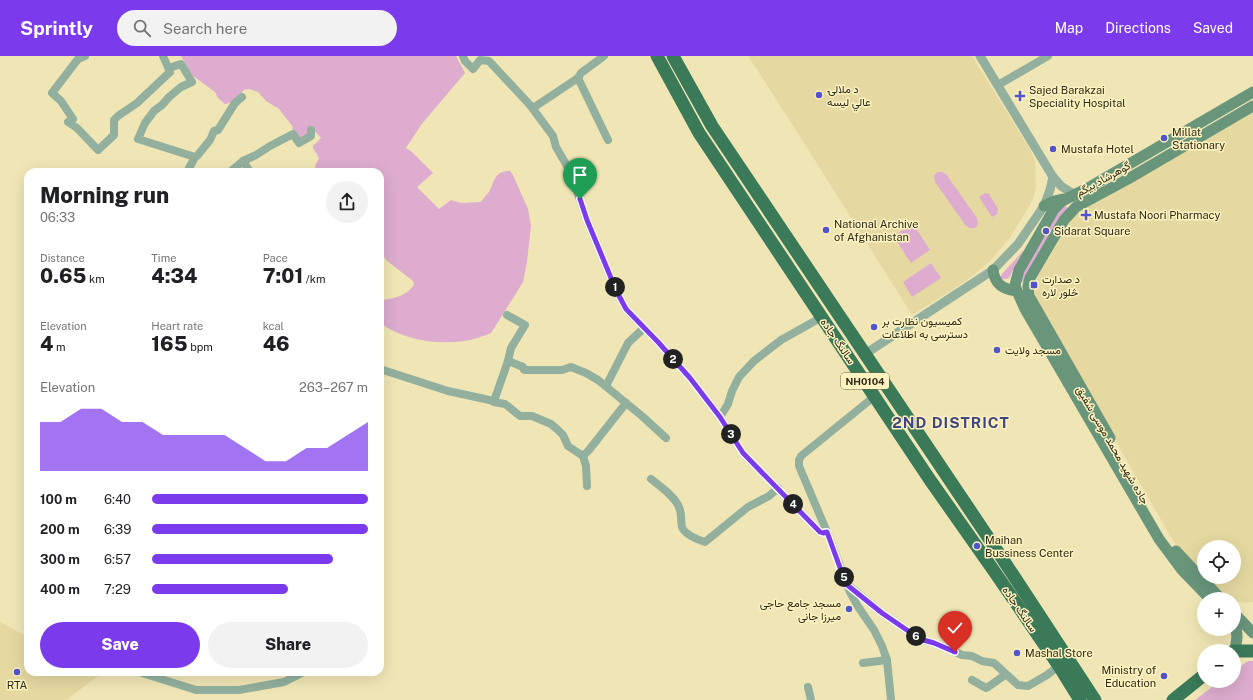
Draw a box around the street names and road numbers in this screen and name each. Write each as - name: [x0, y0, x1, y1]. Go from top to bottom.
- street label: گوهرشاد بیگم: [1074, 159, 1133, 201]
- street label: سالنگ جاده: [818, 316, 858, 367]
- road number: NH0104: [841, 373, 889, 389]
- street label: جاده شهید محمد موسی شفیق: [1073, 384, 1152, 507]
- street label: سالنگ جاده: [1000, 584, 1040, 635]

